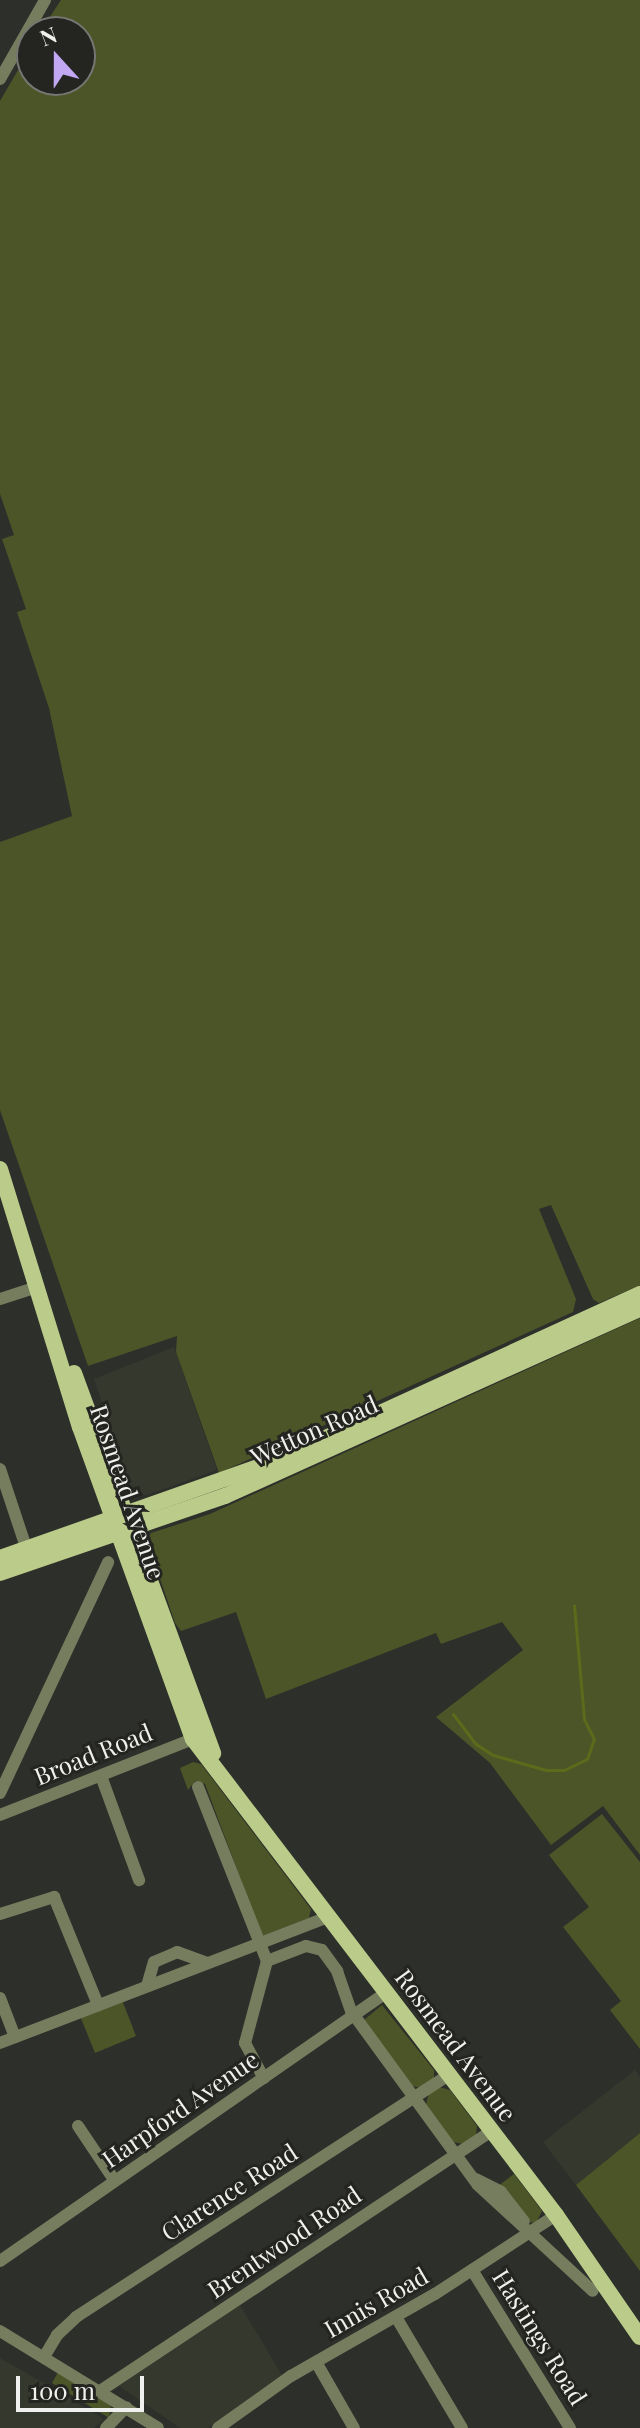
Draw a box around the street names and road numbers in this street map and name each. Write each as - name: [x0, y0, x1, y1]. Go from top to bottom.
- street label: Wetton Road: [246, 1389, 382, 1471]
- street label: Rosmead Avenue: [84, 1400, 172, 1584]
- street label: Broad Road: [30, 1717, 156, 1791]
- street label: Rosmead Avenue: [389, 1963, 523, 2127]
- street label: Harpford Avenue: [96, 2044, 264, 2174]
- street label: Clarence Road: [156, 2137, 302, 2247]
- street label: Brentwood Road: [202, 2180, 366, 2304]
- street label: Innis Road: [319, 2261, 433, 2343]
- street label: Hastings Road: [487, 2264, 593, 2410]

